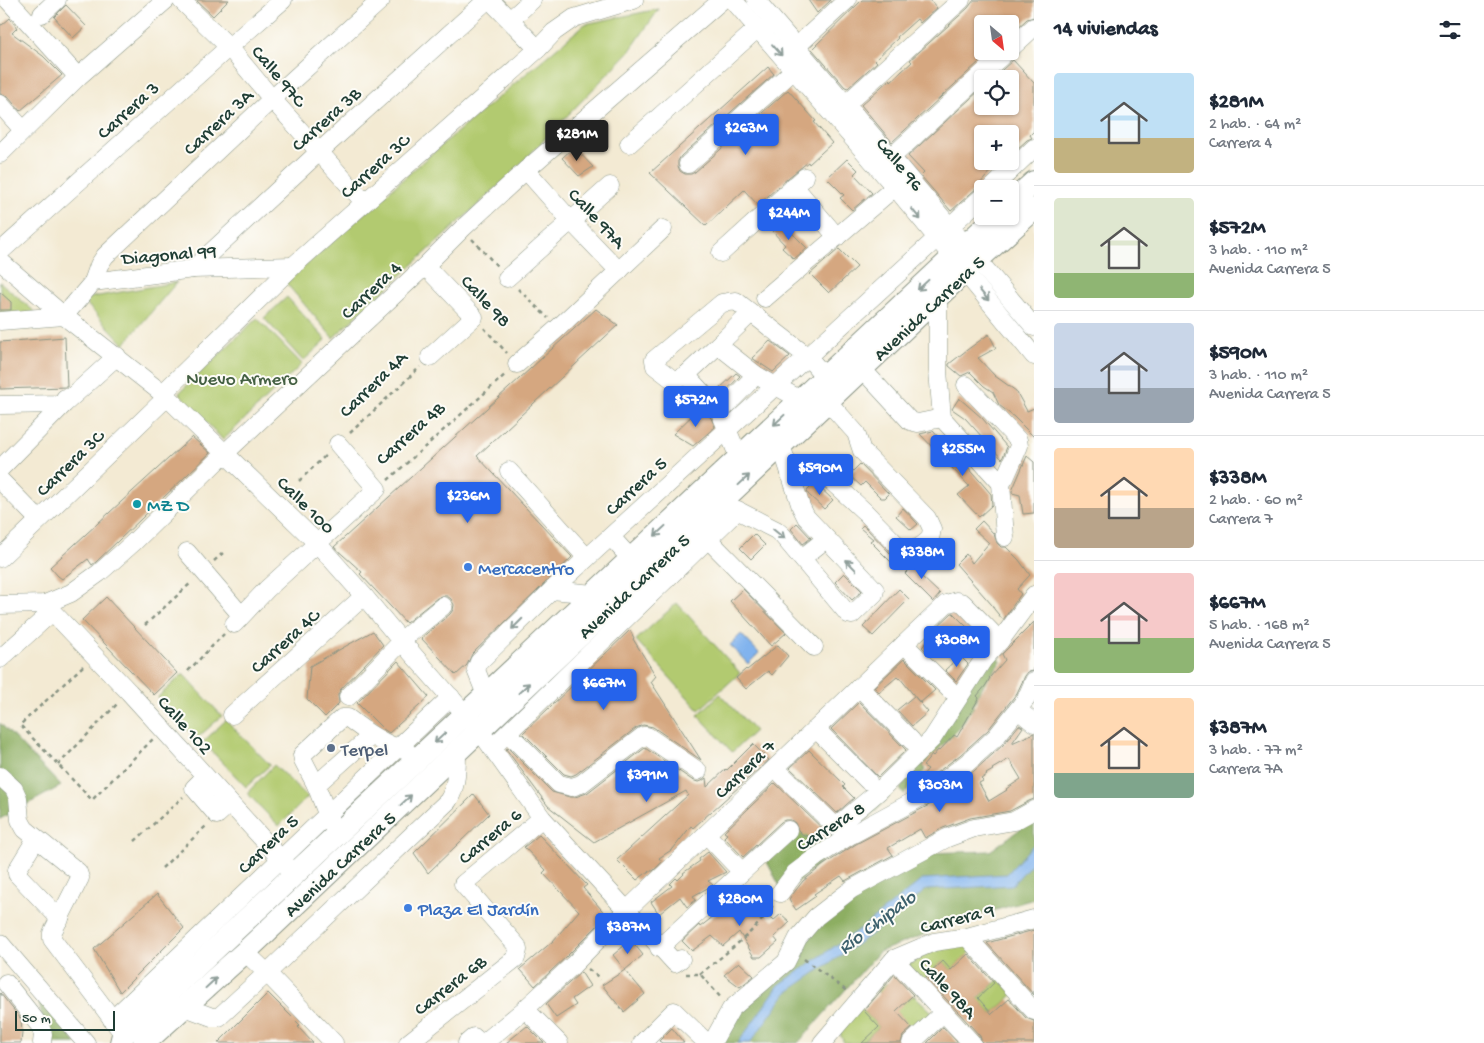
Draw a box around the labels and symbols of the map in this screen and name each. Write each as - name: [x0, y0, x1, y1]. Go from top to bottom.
- north arrow: [974, 15, 1019, 60]
- street label: Calle 97C: [245, 42, 311, 114]
- one-way arrow: [771, 43, 782, 56]
- street label: Carrera 3: [94, 78, 165, 145]
- street label: Carrera 3B: [288, 83, 368, 158]
- street label: Carrera 3A: [180, 84, 260, 162]
- pin: $263M: [711, 114, 781, 156]
- pin: $281M: [542, 120, 612, 162]
- street label: Carrera 3C: [337, 129, 417, 205]
- street label: Calle 96: [869, 134, 928, 197]
- street label: Calle 97A: [562, 184, 630, 256]
- pin: $244M: [754, 198, 824, 241]
- one-way arrow: [911, 207, 922, 220]
- street label: Diagonal 99: [119, 241, 218, 272]
- street label: Avenida Carrera 5: [870, 252, 991, 367]
- street label: Carrera 4: [337, 258, 408, 326]
- street label: Calle 98: [454, 271, 514, 333]
- one-way arrow: [917, 279, 930, 291]
- one-way arrow: [978, 289, 989, 302]
- street label: Carrera 4A: [335, 346, 415, 424]
- park label: Nuevo Armero: [186, 369, 298, 392]
- pin: $572M: [661, 386, 731, 428]
- street label: Carrera 4B: [372, 397, 451, 471]
- one-way arrow: [773, 414, 785, 426]
- street label: Carrera 3C: [32, 425, 112, 503]
- pin: $255M: [928, 434, 998, 477]
- street label: Carrera 5: [602, 453, 673, 522]
- pin: $590M: [785, 454, 855, 496]
- street label: Calle 100: [271, 473, 339, 540]
- one-way arrow: [738, 474, 750, 486]
- pin: $236M: [433, 482, 503, 524]
- place label: MZ D: [147, 496, 190, 519]
- marker: MZ D: [131, 498, 143, 510]
- one-way arrow: [654, 525, 667, 537]
- one-way arrow: [772, 528, 785, 539]
- street label: Avenida Carrera 5: [575, 530, 696, 645]
- pin: $338M: [887, 538, 957, 580]
- place label: Mercacentro: [478, 559, 574, 582]
- one-way arrow: [845, 559, 857, 571]
- marker: Mercacentro: [462, 561, 474, 573]
- street label: Carrera 4C: [247, 604, 327, 680]
- one-way arrow: [511, 618, 524, 630]
- pin: $308M: [922, 626, 992, 668]
- pin: $667M: [569, 668, 639, 711]
- one-way arrow: [518, 682, 531, 694]
- street label: Calle 102: [151, 692, 216, 761]
- one-way arrow: [433, 732, 446, 744]
- street label: Carrera 7: [711, 735, 782, 805]
- place label: Terpel: [340, 740, 388, 763]
- marker: Terpel: [325, 742, 337, 754]
- pin: $391M: [612, 760, 682, 803]
- pin: $303M: [905, 770, 975, 813]
- one-way arrow: [400, 794, 413, 806]
- street label: Carrera 8: [793, 798, 870, 858]
- street label: Carrera 6: [455, 804, 528, 871]
- street label: Avenida Carrera 5: [281, 808, 402, 923]
- street label: Carrera 5: [234, 811, 305, 880]
- pin: $280M: [705, 884, 775, 927]
- water label: Río Chipalo: [835, 886, 923, 961]
- place label: Plaza El Jardín: [417, 900, 539, 923]
- street label: Carrera 9: [918, 900, 998, 941]
- marker: Plaza El Jardín: [402, 902, 414, 914]
- pin: $387M: [593, 912, 663, 955]
- street label: Carrera 6B: [410, 951, 493, 1022]
- street label: Calle 98A: [913, 954, 982, 1026]
- one-way arrow: [205, 977, 218, 989]
- scale bar: [15, 1008, 115, 1031]

